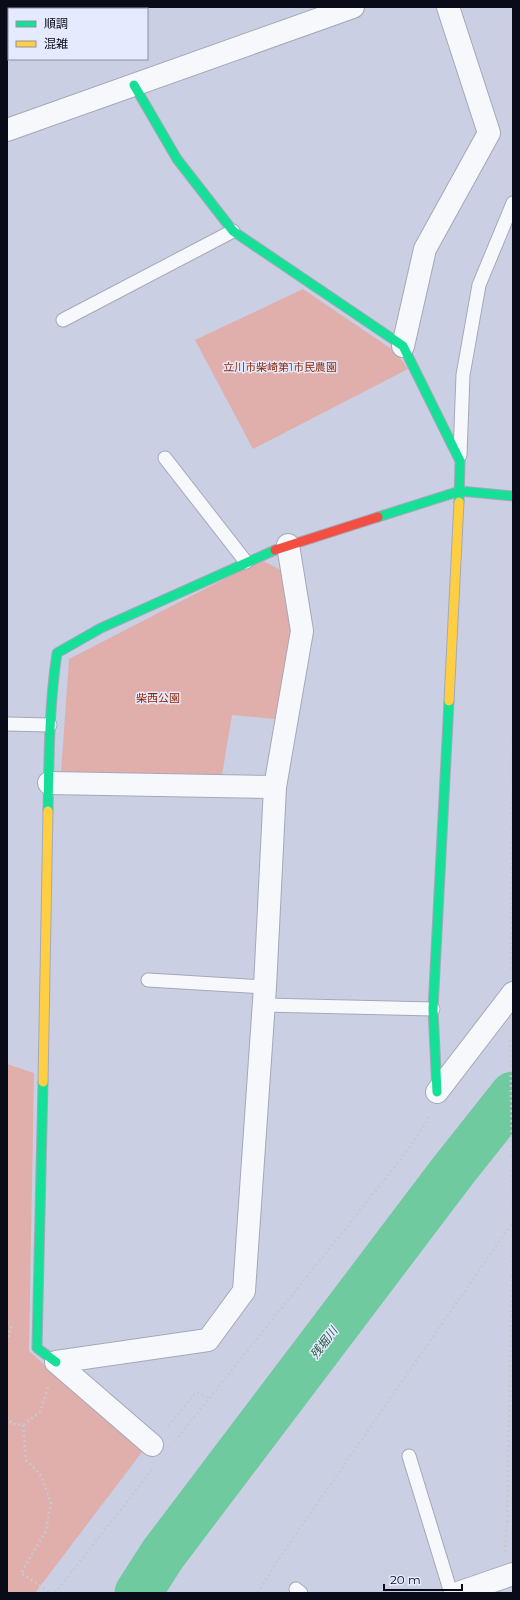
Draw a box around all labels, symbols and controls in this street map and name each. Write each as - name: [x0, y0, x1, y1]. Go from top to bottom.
- legend: [8, 8, 148, 60]
- text: 順調: [44, 16, 68, 31]
- text: 混雑: [44, 36, 68, 51]
- park label: 立川市柴崎第1市民農園: [223, 360, 337, 374]
- park label: 柴西公園: [136, 691, 180, 705]
- water label: 残堀川: [307, 1322, 342, 1362]
- scale bar: [384, 1566, 462, 1592]
- text: 20 m: [390, 1572, 421, 1587]

